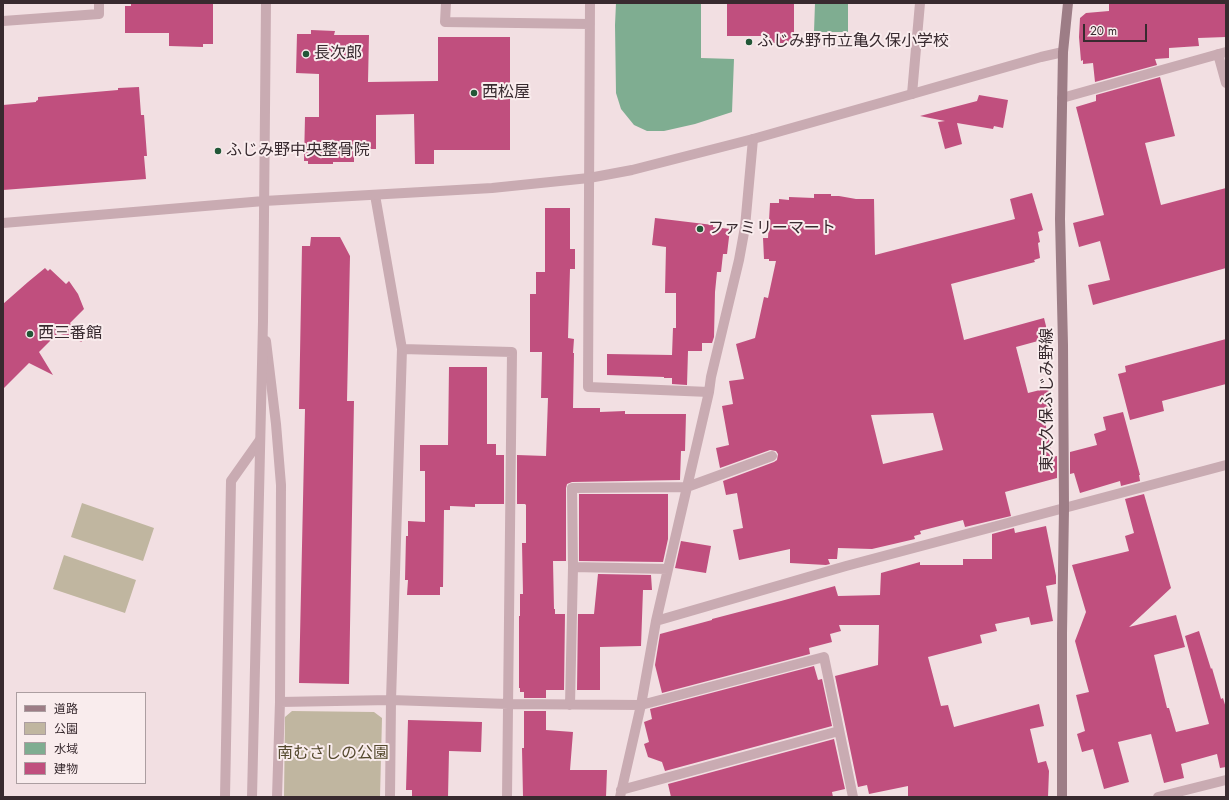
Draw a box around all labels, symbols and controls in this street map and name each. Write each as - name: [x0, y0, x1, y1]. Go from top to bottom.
- scale bar: [1085, 16, 1149, 42]
- text: 20 m: [1090, 22, 1117, 40]
- place label: ふじみ野市立亀久保小学校: [757, 32, 949, 52]
- marker: ふじみ野市立亀久保小学校: [744, 37, 754, 47]
- place label: 長次郎: [314, 44, 362, 64]
- marker: 長次郎: [301, 49, 311, 59]
- place label: 西松屋: [482, 83, 530, 103]
- marker: 西松屋: [469, 88, 479, 98]
- place label: ふじみ野中央整骨院: [226, 141, 370, 161]
- marker: ふじみ野中央整骨院: [213, 146, 223, 156]
- place label: ファミリーマート: [708, 219, 836, 239]
- marker: ファミリーマート: [695, 224, 705, 234]
- place label: 西三番館: [38, 324, 102, 344]
- street label: 東大久保ふじみ野線: [1038, 328, 1058, 472]
- marker: 西三番館: [25, 329, 35, 339]
- legend: [16, 692, 146, 784]
- text: 道路: [54, 700, 78, 718]
- text: 公園: [54, 720, 78, 738]
- text: 水域: [54, 740, 78, 758]
- park label: 南むさしの公園: [277, 744, 389, 764]
- text: 建物: [54, 760, 78, 778]

